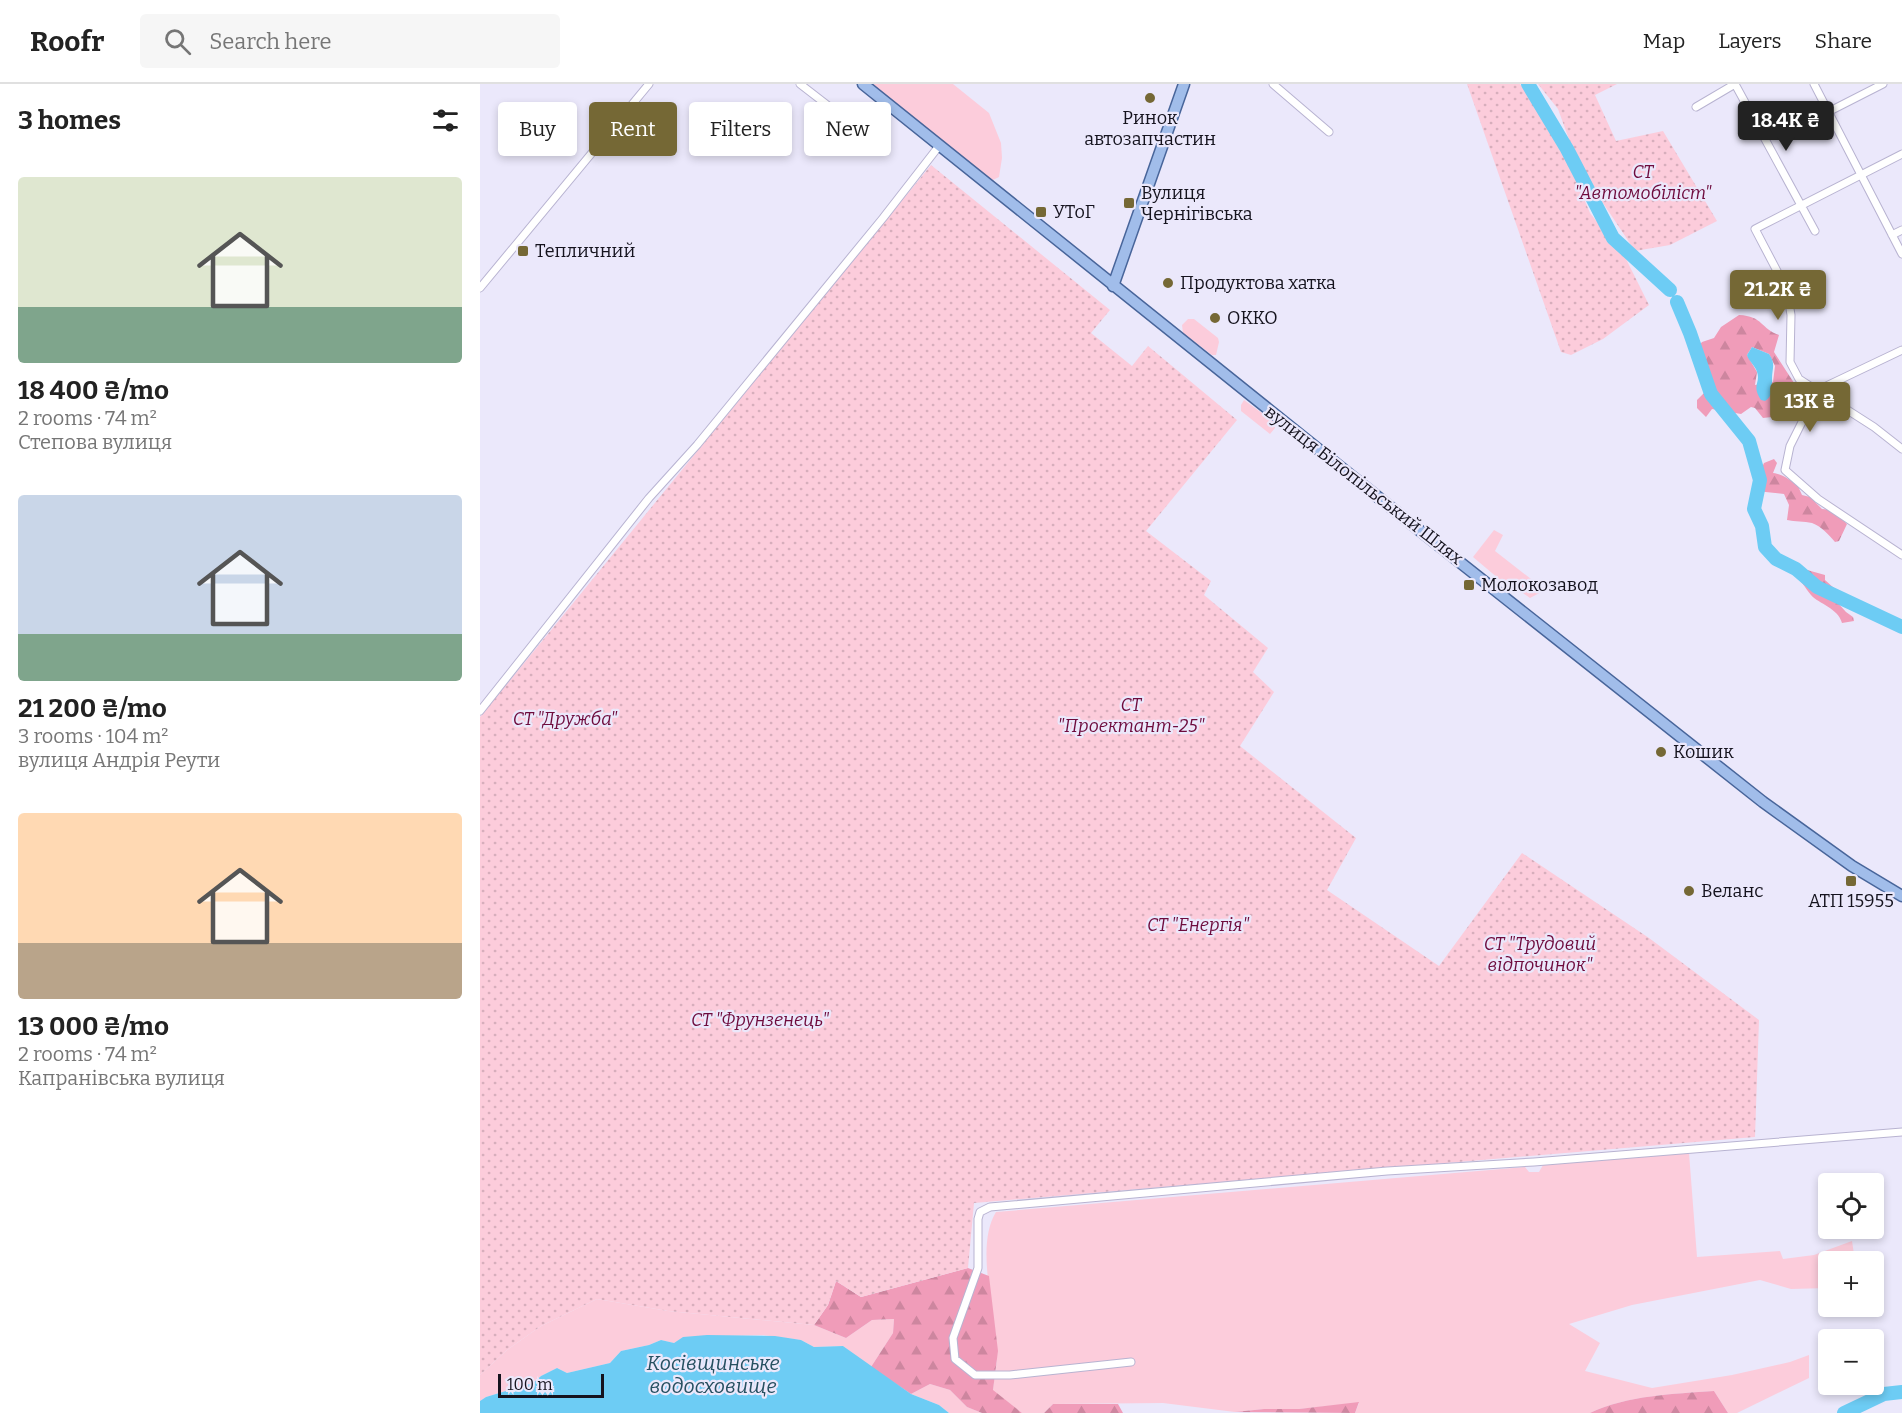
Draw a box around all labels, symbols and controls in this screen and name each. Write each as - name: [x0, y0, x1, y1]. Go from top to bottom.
- search box: [140, 14, 560, 68]
- text: Roofr: [30, 25, 104, 58]
- icon: search: [161, 25, 194, 58]
- text: Search here: [209, 28, 331, 55]
- text: Map: [1643, 28, 1685, 54]
- text: Layers: [1718, 28, 1782, 54]
- text: Share: [1815, 28, 1872, 54]
- marker: Ринок автозапчастин: [1143, 91, 1157, 105]
- pin: 18.4K ₴: [1731, 101, 1841, 152]
- chip: Buy: [498, 102, 577, 156]
- chip: Rent: [589, 102, 677, 156]
- chip: Filters: [689, 102, 792, 156]
- chip: New: [804, 102, 891, 156]
- icon: filters: [429, 104, 462, 137]
- text: 3 homes: [18, 105, 121, 136]
- place label: Ринок автозапчастин: [1084, 107, 1216, 150]
- text: 18.4K ₴: [1752, 108, 1820, 132]
- park label: СТ "Автомобіліст": [1574, 161, 1712, 204]
- place label: Вулиця Чернігівська: [1141, 182, 1253, 225]
- marker: Вулиця Чернігівська: [1122, 196, 1136, 210]
- place label: УТоГ: [1053, 201, 1095, 223]
- marker: УТоГ: [1034, 205, 1048, 219]
- icon: home: [186, 216, 294, 324]
- place label: Тепличний: [535, 240, 635, 262]
- marker: Тепличний: [516, 244, 530, 258]
- pin: 21.2K ₴: [1723, 270, 1833, 321]
- place label: Продуктова хатка: [1180, 272, 1336, 294]
- marker: Продуктова хатка: [1161, 276, 1175, 290]
- text: 21.2K ₴: [1744, 277, 1812, 301]
- place label: ОККО: [1227, 307, 1278, 329]
- marker: ОККО: [1208, 311, 1222, 325]
- text: 18 400 ₴/mo: [18, 375, 169, 406]
- pin: 13K ₴: [1768, 382, 1852, 433]
- text: 13K ₴: [1784, 389, 1836, 413]
- street label: вулиця Білопільський Шлях: [1260, 401, 1468, 569]
- text: 2 rooms · 74 m²: [18, 406, 157, 430]
- text: Степова вулиця: [18, 430, 172, 454]
- icon: home: [186, 534, 294, 642]
- place label: Молокозавод: [1481, 574, 1598, 596]
- marker: Молокозавод: [1462, 578, 1476, 592]
- text: 21 200 ₴/mo: [18, 693, 167, 724]
- park label: СТ "Проектант-25": [1058, 694, 1205, 737]
- park label: СТ "Дружба": [513, 708, 618, 730]
- text: 3 rooms · 104 m²: [18, 724, 168, 748]
- place label: Кошик: [1673, 741, 1734, 763]
- marker: Кошик: [1654, 745, 1668, 759]
- text: вулиця Андрія Реути: [18, 748, 220, 772]
- icon: home: [186, 852, 294, 960]
- marker: АТП 15955: [1844, 874, 1858, 888]
- place label: Веланс: [1701, 880, 1764, 902]
- marker: Веланс: [1682, 884, 1696, 898]
- place label: АТП 15955: [1808, 890, 1894, 912]
- park label: СТ "Енергія": [1147, 914, 1249, 936]
- park label: СТ "Трудовий відпочинок": [1484, 933, 1596, 976]
- park label: СТ "Фрунзенець": [691, 1009, 829, 1031]
- text: 13 000 ₴/mo: [18, 1011, 169, 1042]
- text: 2 rooms · 74 m²: [18, 1042, 157, 1066]
- text: Капранівська вулиця: [18, 1066, 225, 1090]
- map controls: [1818, 1173, 1884, 1395]
- button: locate: [1818, 1173, 1884, 1239]
- button: +: [1818, 1251, 1884, 1317]
- button: −: [1818, 1329, 1884, 1395]
- water label: Косівщинське водосховище: [646, 1351, 780, 1398]
- scale bar: [498, 1371, 604, 1398]
- text: 100 m: [507, 1375, 552, 1394]

